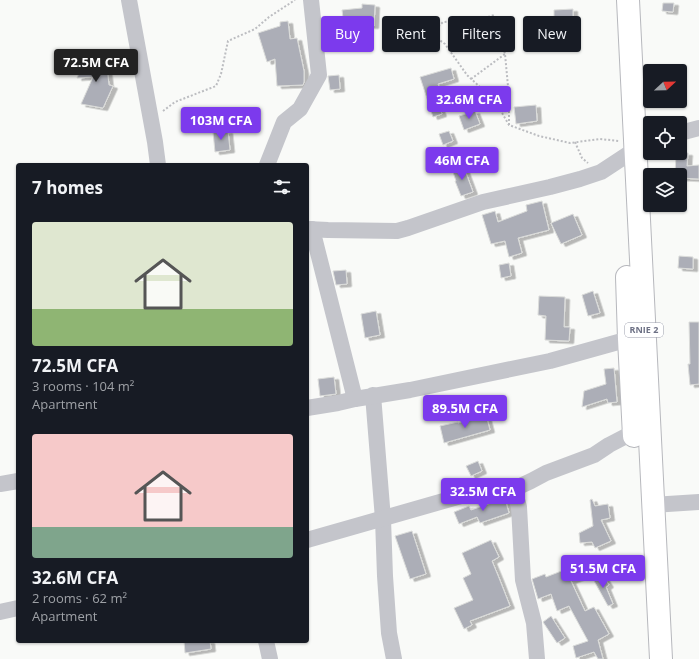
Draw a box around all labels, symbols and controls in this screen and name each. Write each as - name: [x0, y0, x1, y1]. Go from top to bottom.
- chip: Buy: [321, 16, 374, 52]
- chip: Rent: [382, 16, 440, 52]
- chip: Filters: [448, 16, 515, 52]
- chip: New: [523, 16, 581, 52]
- pin: 72.5M CFA: [50, 49, 142, 83]
- text: 72.5M CFA: [63, 53, 129, 71]
- north arrow: [643, 64, 687, 108]
- map controls: [643, 64, 687, 212]
- pin: 32.6M CFA: [423, 86, 515, 120]
- text: 32.6M CFA: [436, 90, 502, 108]
- pin: 103M CFA: [180, 107, 262, 141]
- text: 103M CFA: [190, 111, 252, 129]
- button: locate: [643, 116, 687, 160]
- pin: 46M CFA: [425, 147, 499, 181]
- text: 46M CFA: [435, 151, 489, 169]
- button: layers: [643, 168, 687, 212]
- text: 7 homes: [32, 176, 103, 199]
- icon: filters: [271, 176, 293, 198]
- icon: home: [127, 248, 199, 320]
- road number: RNIE 2: [625, 323, 663, 337]
- text: 72.5M CFA: [32, 354, 118, 377]
- text: 3 rooms · 104 m²: [32, 377, 134, 395]
- text: Apartment: [32, 395, 97, 413]
- pin: 89.5M CFA: [419, 395, 511, 429]
- text: 89.5M CFA: [432, 399, 498, 417]
- icon: home: [127, 460, 199, 532]
- pin: 32.5M CFA: [437, 478, 529, 512]
- text: 32.5M CFA: [450, 482, 516, 500]
- pin: 51.5M CFA: [557, 555, 649, 589]
- text: 51.5M CFA: [570, 559, 636, 577]
- text: 32.6M CFA: [32, 566, 118, 589]
- text: 2 rooms · 62 m²: [32, 589, 127, 607]
- text: Apartment: [32, 607, 97, 625]

